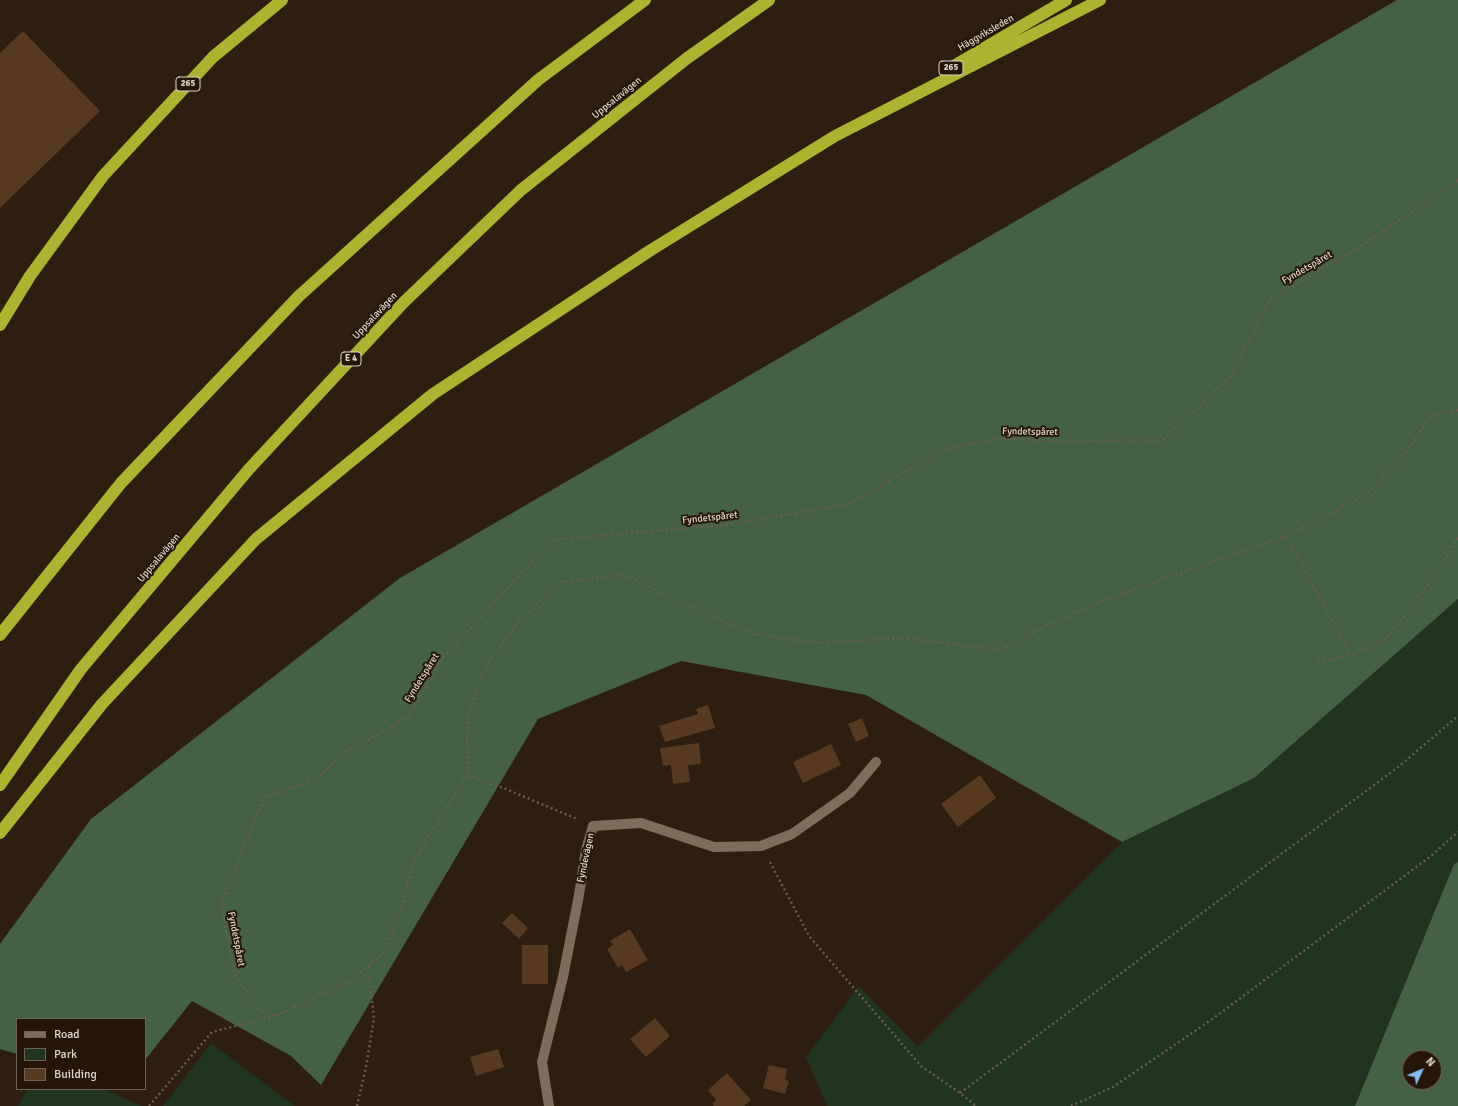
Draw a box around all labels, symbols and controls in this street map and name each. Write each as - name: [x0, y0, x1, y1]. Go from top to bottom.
- street label: Häggviksleden: [956, 12, 1016, 54]
- road number: 265: [939, 61, 963, 75]
- street label: Uppsalavägen: [590, 74, 644, 122]
- road number: 265: [176, 77, 200, 91]
- street label: Fyndetspåret: [1280, 249, 1334, 287]
- street label: Uppsalavägen: [350, 290, 400, 342]
- road number: E 4: [341, 352, 361, 366]
- street label: Fyndetspåret: [1002, 426, 1058, 438]
- street label: Fyndetspåret: [682, 509, 738, 527]
- street label: Uppsalavägen: [135, 531, 183, 585]
- street label: Fyndetspåret: [402, 651, 442, 705]
- street label: Fyndevägen: [575, 832, 597, 884]
- street label: Fyndetspåret: [225, 911, 247, 967]
- legend: [16, 1018, 146, 1090]
- text: Road: [54, 1027, 80, 1042]
- text: Park: [54, 1047, 77, 1062]
- north arrow: [1402, 1050, 1442, 1090]
- text: N: [1423, 1055, 1438, 1069]
- text: Building: [54, 1067, 97, 1082]

